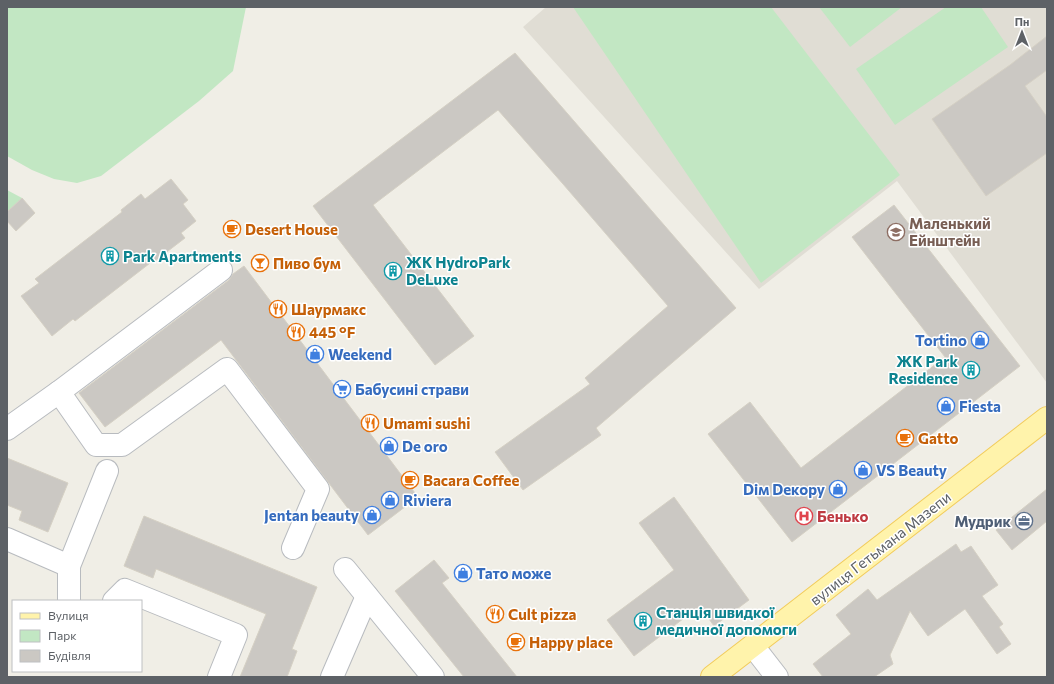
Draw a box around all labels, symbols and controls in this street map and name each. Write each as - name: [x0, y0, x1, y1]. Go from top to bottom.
- north arrow: [1002, 12, 1042, 52]
- text: Пн: [1015, 15, 1029, 28]
- place label: Маленький Ейнштейн: [909, 214, 991, 249]
- cafe icon: Desert House: [222, 219, 242, 239]
- place label: Desert House: [245, 220, 338, 238]
- school or university icon: Маленький Ейнштейн: [886, 222, 906, 242]
- building icon: Park Apartments: [100, 246, 120, 266]
- place label: Park Apartments: [123, 247, 241, 265]
- bar icon: Пиво бум: [250, 253, 270, 273]
- place label: ЖК HydroPark DeLuxe: [406, 253, 511, 288]
- place label: Пиво бум: [273, 254, 341, 272]
- building icon: ЖК HydroPark DeLuxe: [383, 261, 403, 281]
- restaurant icon: Шаурмакс: [268, 299, 288, 319]
- place label: Шаурмакс: [291, 300, 366, 318]
- restaurant icon: 445 °F: [286, 322, 306, 342]
- place label: 445 °F: [309, 323, 356, 341]
- shop icon: Tortino: [970, 330, 990, 350]
- place label: Tortino: [915, 331, 967, 349]
- shop icon: Weekend: [305, 344, 325, 364]
- place label: Weekend: [328, 345, 392, 363]
- place label: ЖК Park Residence: [889, 352, 958, 387]
- building icon: ЖК Park Residence: [961, 360, 981, 380]
- supermarket icon: Бабусині страви: [332, 379, 352, 399]
- place label: Бабусині страви: [355, 380, 469, 398]
- shop icon: Fiesta: [936, 396, 956, 416]
- place label: Fiesta: [959, 397, 1001, 415]
- restaurant icon: Umami sushi: [360, 413, 380, 433]
- place label: Umami sushi: [383, 414, 470, 432]
- cafe icon: Gatto: [895, 428, 915, 448]
- place label: Gatto: [918, 429, 958, 447]
- shop icon: De oro: [379, 436, 399, 456]
- place label: De oro: [402, 437, 448, 455]
- shop icon: VS Beauty: [853, 460, 873, 480]
- place label: VS Beauty: [876, 461, 948, 479]
- cafe icon: Bacara Coffee: [400, 470, 420, 490]
- place label: Bacara Coffee: [423, 471, 519, 489]
- shop icon: Dім Dекору: [828, 479, 848, 499]
- place label: Dім Dекору: [743, 480, 826, 498]
- street label: вулиця Гетьмана Мазепи: [806, 487, 954, 609]
- shop icon: Riviera: [380, 490, 400, 510]
- place label: Riviera: [403, 491, 452, 509]
- shop icon: Jentan beauty: [362, 505, 382, 525]
- place label: Jentan beauty: [264, 506, 360, 524]
- hospital icon: Бенько: [794, 506, 814, 526]
- place label: Бенько: [817, 507, 869, 525]
- office icon: Мудрик: [1014, 511, 1034, 531]
- place label: Мудрик: [954, 512, 1011, 530]
- shop icon: Тато може: [453, 563, 473, 583]
- place label: Тато може: [476, 564, 551, 582]
- legend: [12, 600, 142, 672]
- place label: Станція швидкої медичної допомоги: [656, 603, 797, 638]
- restaurant icon: Cult pizza: [485, 604, 505, 624]
- place label: Cult pizza: [508, 605, 577, 623]
- text: Вулиця: [48, 608, 89, 622]
- building icon: Станція швидкої медичної допомоги: [633, 611, 653, 631]
- text: Парк: [48, 628, 77, 642]
- cafe icon: Happy place: [506, 632, 526, 652]
- place label: Happy place: [529, 633, 613, 651]
- text: Будівля: [48, 648, 91, 662]

